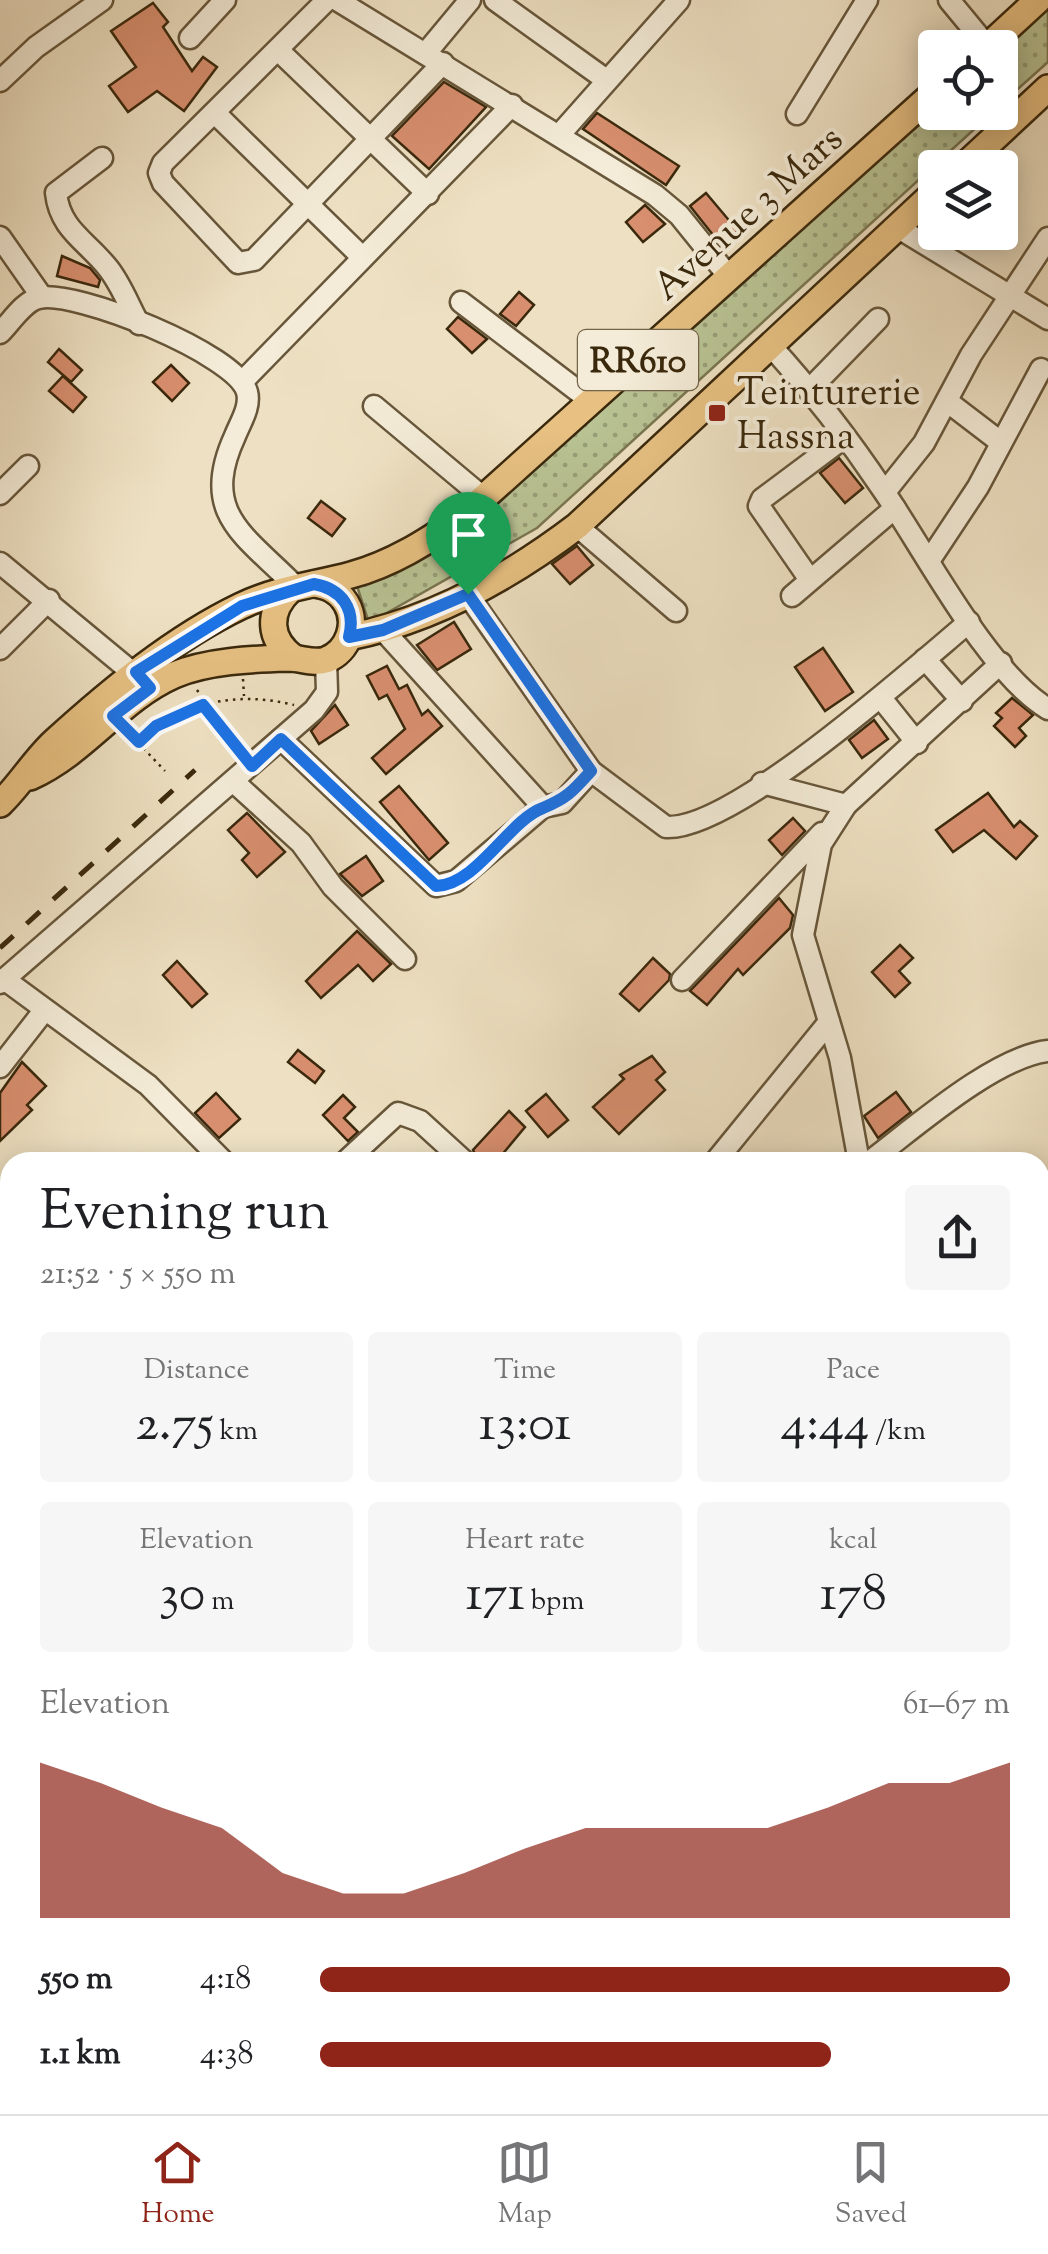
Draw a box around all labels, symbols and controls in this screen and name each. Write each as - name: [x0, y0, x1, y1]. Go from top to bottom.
- map controls: [918, 30, 1018, 250]
- button: locate: [918, 30, 1018, 130]
- street label: Avenue 3 Mars: [643, 115, 857, 315]
- button: layers: [918, 150, 1018, 250]
- road number: RR610: [578, 330, 698, 390]
- place label: Teinturerie Hassna: [737, 368, 920, 466]
- marker: Teinturerie Hassna: [706, 402, 728, 424]
- pin: [426, 492, 511, 595]
- icon: arrive: [441, 507, 496, 562]
- text: Evening run: [40, 1175, 329, 1254]
- button: share: [905, 1185, 1010, 1290]
- text: 21:52 · 5 × 550 m: [40, 1252, 236, 1298]
- text: Distance: [144, 1351, 249, 1391]
- text: Time: [494, 1351, 556, 1391]
- text: Pace: [827, 1351, 880, 1391]
- text: 2.75: [135, 1391, 214, 1463]
- text: 13:01: [479, 1391, 571, 1463]
- text: 4:44: [781, 1391, 869, 1463]
- text: km: [214, 1412, 258, 1452]
- text: /km: [869, 1412, 926, 1452]
- text: Elevation: [140, 1521, 253, 1561]
- text: Heart rate: [465, 1521, 585, 1561]
- text: kcal: [829, 1521, 877, 1561]
- text: 30: [159, 1561, 205, 1633]
- text: 171: [466, 1561, 525, 1633]
- text: 178: [820, 1561, 887, 1633]
- text: m: [205, 1582, 234, 1622]
- text: bpm: [525, 1582, 584, 1622]
- text: Elevation: [40, 1682, 170, 1728]
- text: 61–67 m: [903, 1682, 1010, 1728]
- text: 550 m: [40, 1957, 112, 2003]
- text: 4:18: [200, 1957, 251, 2003]
- text: 1.1 km: [40, 2032, 121, 2078]
- text: 4:38: [200, 2032, 253, 2078]
- tab: Home: [141, 2135, 215, 2235]
- tab: Map: [497, 2135, 552, 2235]
- tab: Saved: [835, 2135, 907, 2235]

